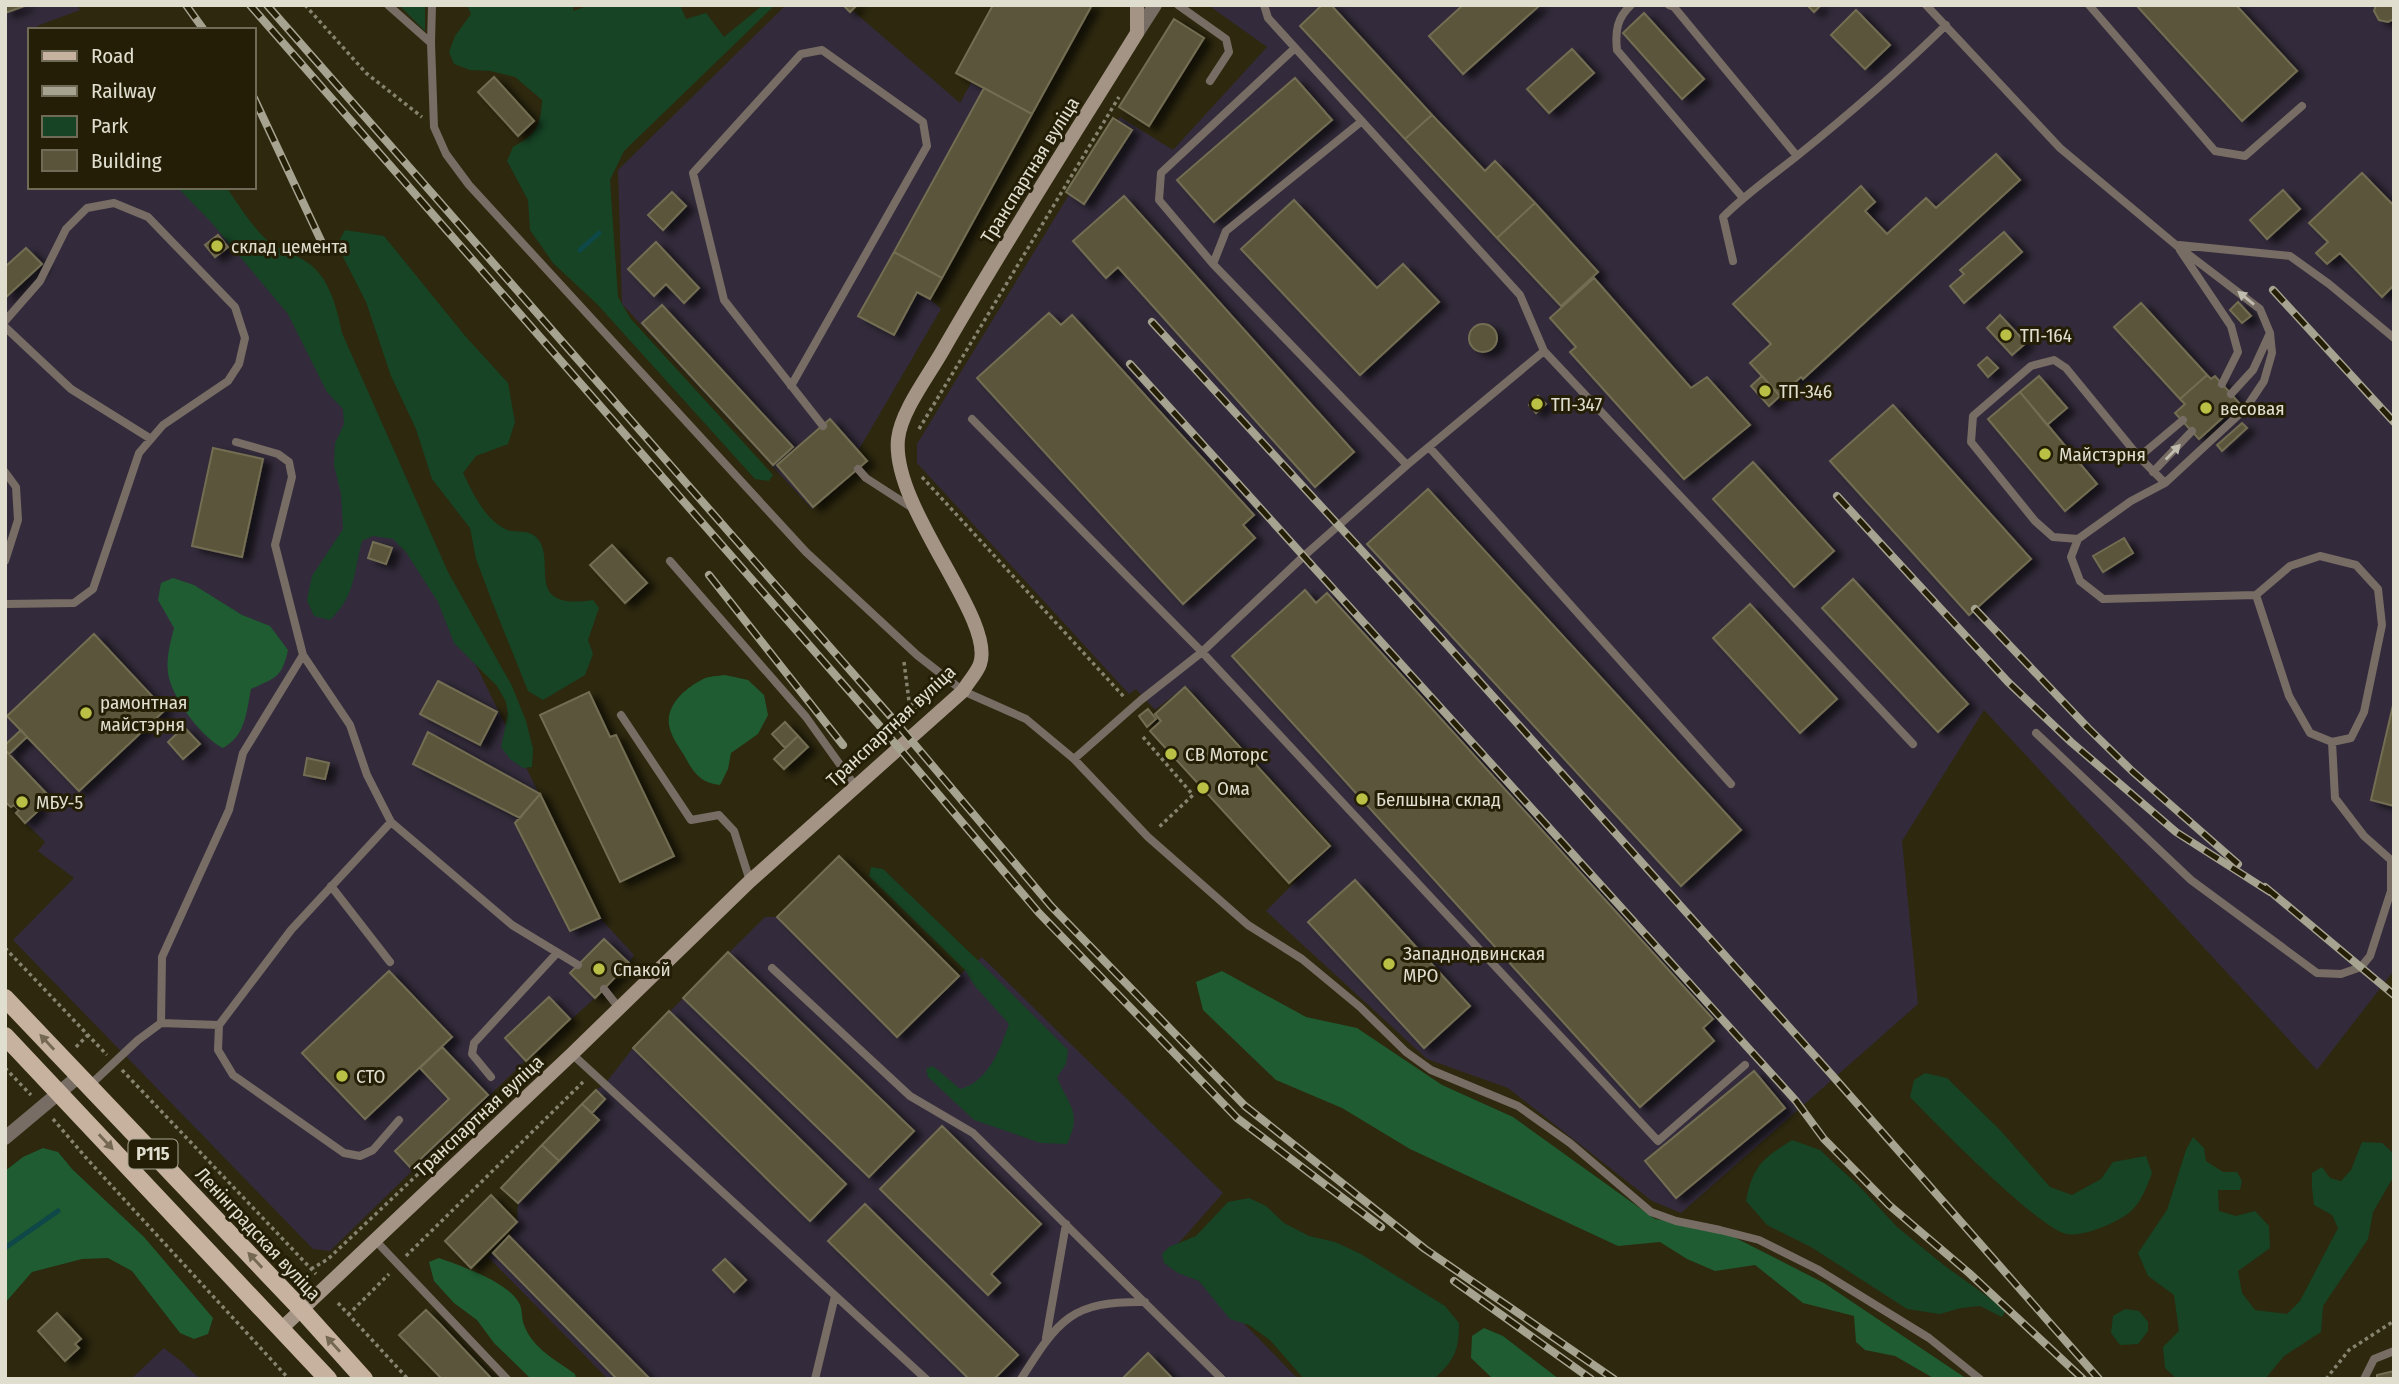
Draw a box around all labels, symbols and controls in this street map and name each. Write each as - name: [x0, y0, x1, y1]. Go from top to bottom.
- legend: [28, 28, 256, 189]
- text: Road: [91, 43, 135, 69]
- text: Railway: [91, 78, 157, 104]
- street label: Транспартная вуліца: [976, 93, 1084, 247]
- text: Park: [91, 113, 129, 139]
- text: Building: [91, 148, 162, 174]
- place label: склад цемента: [231, 235, 348, 258]
- marker: склад цемента: [209, 238, 225, 254]
- one-way arrow: [2237, 290, 2255, 305]
- place label: ТП-164: [2020, 324, 2072, 347]
- marker: ТП-164: [1998, 327, 2014, 343]
- place label: ТП-346: [1779, 380, 1832, 403]
- marker: ТП-346: [1757, 383, 1773, 399]
- place label: ТП-347: [1551, 393, 1602, 416]
- marker: ТП-347: [1529, 396, 1545, 412]
- place label: весовая: [2220, 397, 2285, 420]
- marker: весовая: [2198, 400, 2214, 416]
- place label: Майстэрня: [2059, 443, 2146, 466]
- one-way arrow: [2164, 444, 2180, 461]
- marker: Майстэрня: [2037, 446, 2053, 462]
- street label: Транспартная вуліца: [822, 660, 960, 792]
- place label: рамонтная майстэрня: [100, 691, 188, 736]
- marker: рамонтная майстэрня: [78, 705, 94, 721]
- place label: СВ Моторс: [1185, 743, 1268, 766]
- marker: СВ Моторс: [1163, 746, 1179, 762]
- place label: Ома: [1217, 777, 1250, 800]
- marker: Ома: [1195, 780, 1211, 796]
- place label: Белшына склад: [1376, 788, 1501, 811]
- place label: МБУ-5: [36, 791, 83, 814]
- marker: Белшына склад: [1354, 791, 1370, 807]
- marker: МБУ-5: [14, 794, 30, 810]
- place label: Западнодвинская МРО: [1403, 942, 1545, 987]
- marker: Западнодвинская МРО: [1381, 956, 1397, 972]
- place label: Спакой: [613, 958, 671, 981]
- marker: Спакой: [591, 961, 607, 977]
- one-way arrow: [40, 1034, 56, 1051]
- street label: Транспартная вуліца: [410, 1050, 548, 1182]
- place label: СТО: [356, 1065, 386, 1088]
- marker: СТО: [334, 1068, 350, 1084]
- one-way arrow: [98, 1133, 114, 1151]
- road number: Р115: [128, 1140, 178, 1168]
- street label: Ленінградская вуліца: [191, 1163, 325, 1305]
- one-way arrow: [246, 1252, 263, 1269]
- one-way arrow: [325, 1336, 341, 1353]

